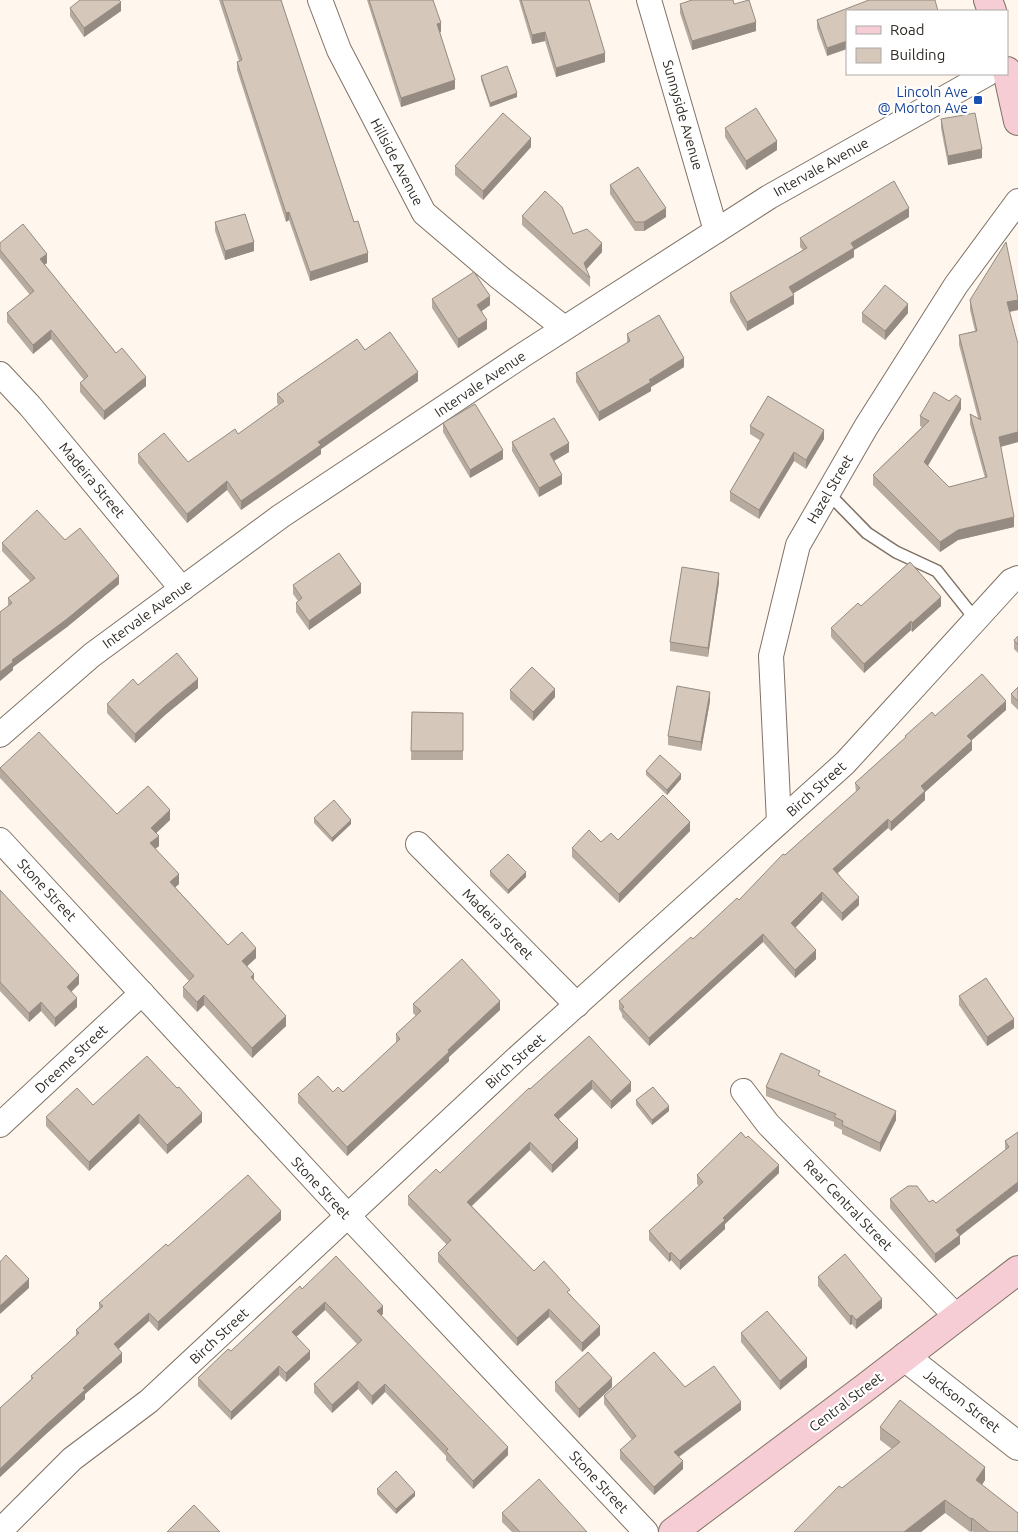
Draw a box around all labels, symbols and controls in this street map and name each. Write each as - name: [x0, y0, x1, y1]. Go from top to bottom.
- legend: [846, 10, 1008, 75]
- text: Road: [890, 21, 925, 38]
- text: Building: [890, 46, 945, 63]
- street label: Sunnyside Avenue: [660, 58, 706, 172]
- place label: Lincoln Ave @ Morton Ave: [878, 84, 968, 116]
- marker: Lincoln Ave @ Morton Ave: [972, 94, 984, 106]
- street label: Hillside Avenue: [367, 116, 427, 208]
- street label: Intervale Avenue: [771, 134, 871, 200]
- street label: Intervale Avenue: [432, 348, 528, 420]
- street label: Madeira Street: [56, 439, 128, 521]
- street label: Hazel Street: [804, 451, 856, 526]
- street label: Intervale Avenue: [99, 576, 195, 652]
- street label: Birch Street: [783, 758, 849, 820]
- street label: Stone Street: [14, 856, 80, 925]
- street label: Madeira Street: [459, 885, 537, 963]
- street label: Dreeme Street: [32, 1021, 111, 1096]
- street label: Birch Street: [482, 1030, 548, 1092]
- street label: Stone Street: [288, 1154, 354, 1223]
- street label: Rear Central Street: [800, 1156, 896, 1254]
- street label: Birch Street: [186, 1304, 252, 1367]
- street label: Jackson Street: [921, 1366, 1004, 1436]
- street label: Central Street: [806, 1369, 886, 1435]
- street label: Stone Street: [566, 1448, 632, 1517]

